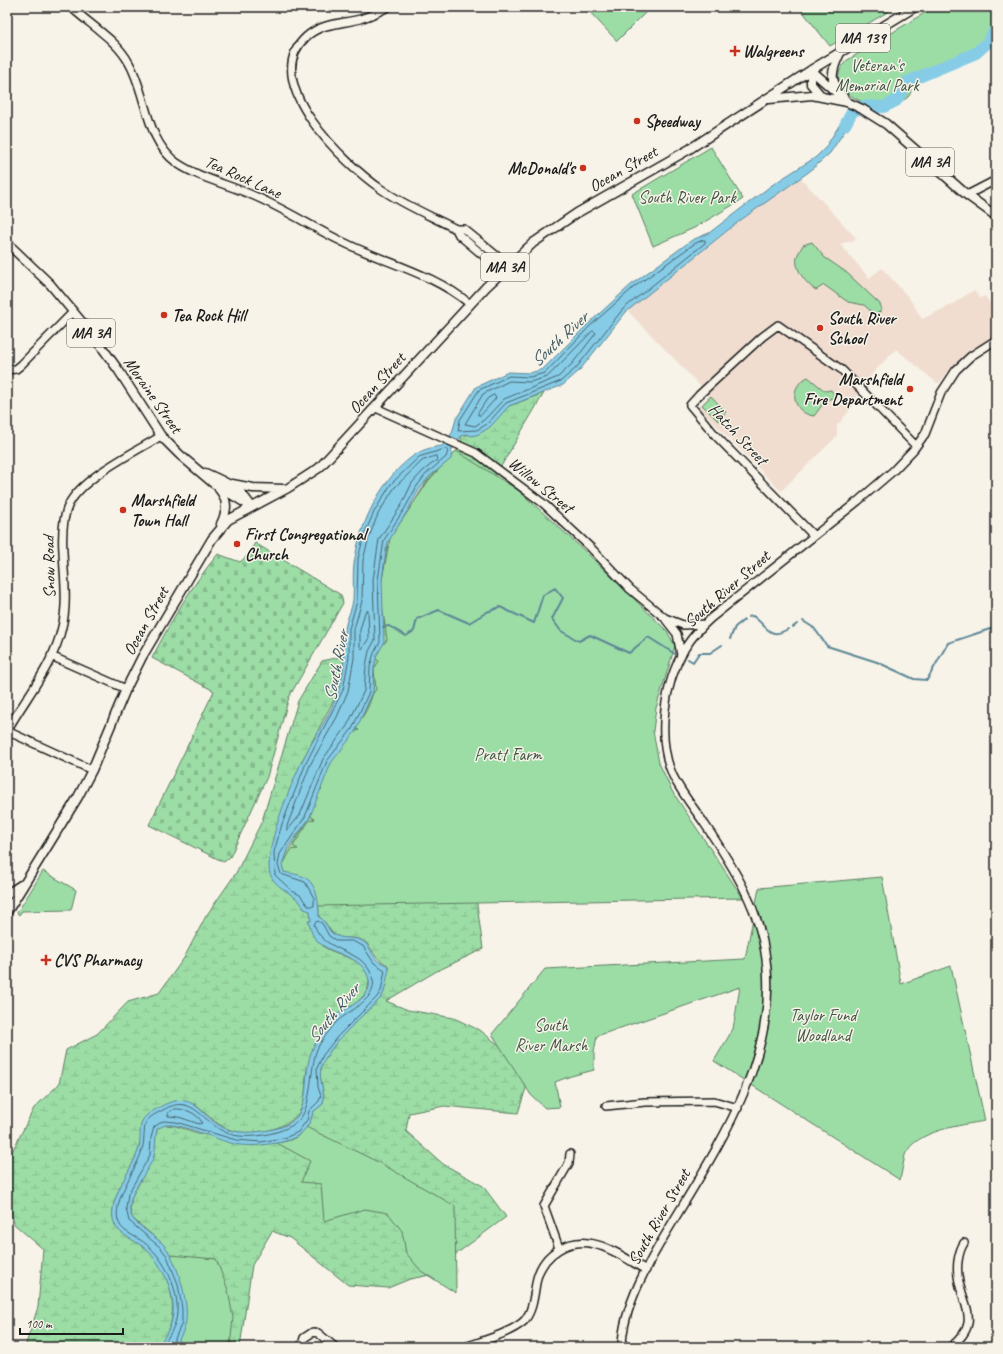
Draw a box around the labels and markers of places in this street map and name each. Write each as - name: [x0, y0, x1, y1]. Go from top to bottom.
- place label: Walgreens: [743, 41, 805, 62]
- marker: Walgreens: [730, 46, 740, 56]
- place label: Speedway: [645, 111, 702, 132]
- marker: Speedway: [632, 116, 642, 126]
- place label: McDonald's: [508, 158, 577, 179]
- marker: McDonald's: [578, 163, 588, 173]
- place label: Tea Rock Hill: [172, 305, 249, 326]
- place label: South River School: [828, 308, 897, 349]
- marker: Tea Rock Hill: [159, 310, 169, 320]
- marker: South River School: [815, 323, 825, 333]
- place label: Marshfield Fire Department: [804, 369, 905, 410]
- marker: Marshfield Fire Department: [905, 384, 915, 394]
- place label: Marshfield Town Hall: [131, 490, 197, 531]
- marker: Marshfield Town Hall: [118, 505, 128, 515]
- place label: First Congregational Church: [245, 524, 370, 565]
- marker: First Congregational Church: [232, 539, 242, 549]
- place label: CVS Pharmacy: [54, 950, 142, 971]
- marker: CVS Pharmacy: [41, 955, 51, 965]

